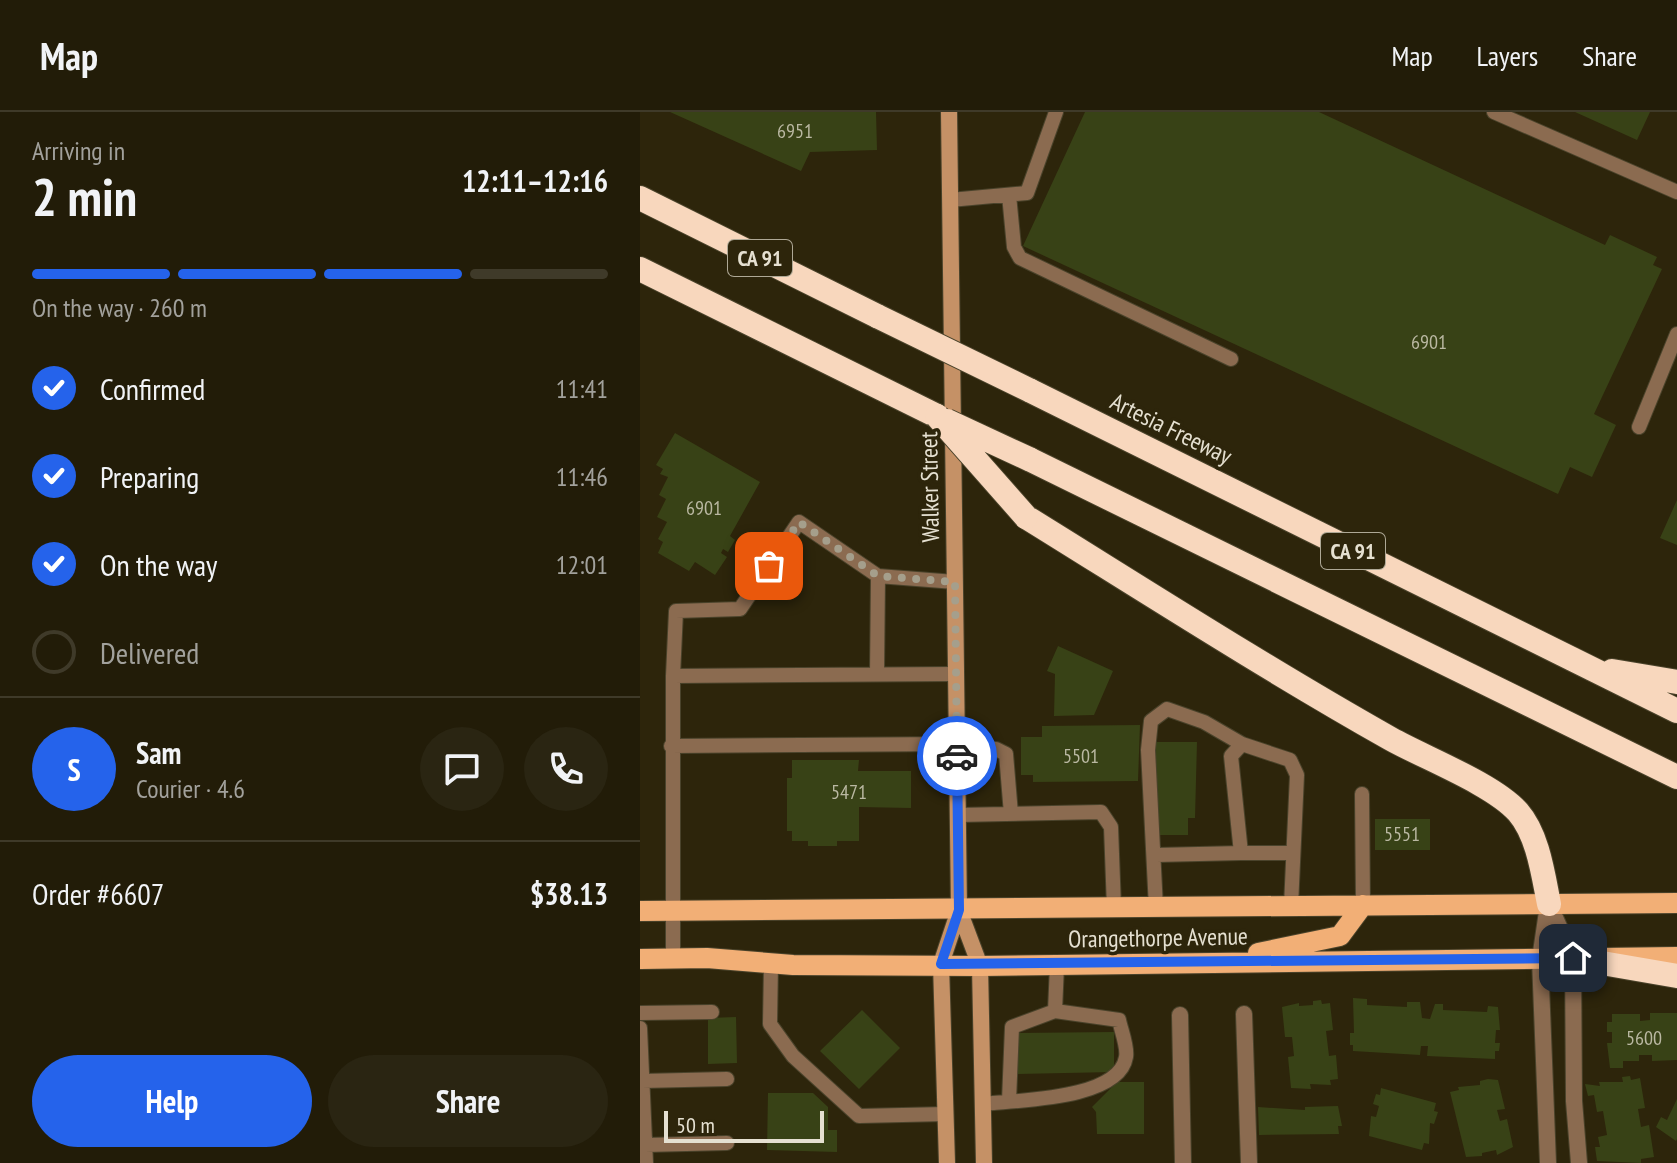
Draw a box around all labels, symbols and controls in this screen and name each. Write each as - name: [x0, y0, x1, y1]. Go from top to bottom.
- text: Map: [40, 31, 98, 80]
- text: Map: [1391, 37, 1433, 74]
- text: Layers: [1477, 37, 1538, 74]
- text: Share: [1582, 37, 1637, 74]
- house number: 6951: [777, 118, 813, 144]
- text: Arriving in: [32, 134, 125, 167]
- text: 12:11–12:16: [462, 161, 608, 200]
- text: 2 min: [32, 163, 137, 230]
- road number: CA 91: [728, 240, 792, 276]
- text: On the way · 260 m: [32, 291, 207, 324]
- house number: 6901: [1411, 329, 1447, 355]
- icon: check: [32, 366, 76, 410]
- text: Confirmed: [100, 369, 205, 408]
- text: 11:41: [556, 372, 608, 405]
- street label: Artesia Freeway: [1105, 386, 1237, 471]
- street label: Walker Street: [913, 431, 946, 543]
- icon: check: [32, 454, 76, 498]
- text: Preparing: [100, 457, 199, 496]
- text: 11:46: [556, 460, 608, 493]
- house number: 6901: [686, 495, 722, 521]
- pin: [735, 532, 803, 600]
- road number: CA 91: [1321, 533, 1385, 569]
- icon: check: [32, 542, 76, 586]
- icon: bag: [747, 544, 791, 588]
- text: On the way: [100, 545, 217, 584]
- text: 12:01: [556, 548, 608, 581]
- text: Delivered: [100, 633, 199, 672]
- courier: [917, 716, 997, 796]
- button: chat: [420, 727, 504, 811]
- button: phone: [524, 727, 608, 811]
- text: Sam: [136, 733, 181, 772]
- icon: car: [935, 734, 979, 778]
- house number: 5501: [1063, 743, 1099, 769]
- text: S: [67, 750, 81, 789]
- text: Courier · 4.6: [136, 772, 245, 805]
- house number: 5471: [831, 779, 867, 805]
- house number: 5551: [1384, 821, 1420, 847]
- text: Order #6607: [32, 874, 164, 913]
- text: $38.13: [530, 874, 608, 913]
- street label: Orangethorpe Avenue: [1068, 920, 1248, 955]
- pin: [1539, 924, 1607, 992]
- icon: home: [1551, 936, 1595, 980]
- house number: 5600: [1626, 1025, 1662, 1051]
- button: Help: [32, 1055, 312, 1147]
- button: Share: [328, 1055, 608, 1147]
- scale bar: [664, 1107, 824, 1143]
- text: 50 m: [676, 1111, 715, 1139]

